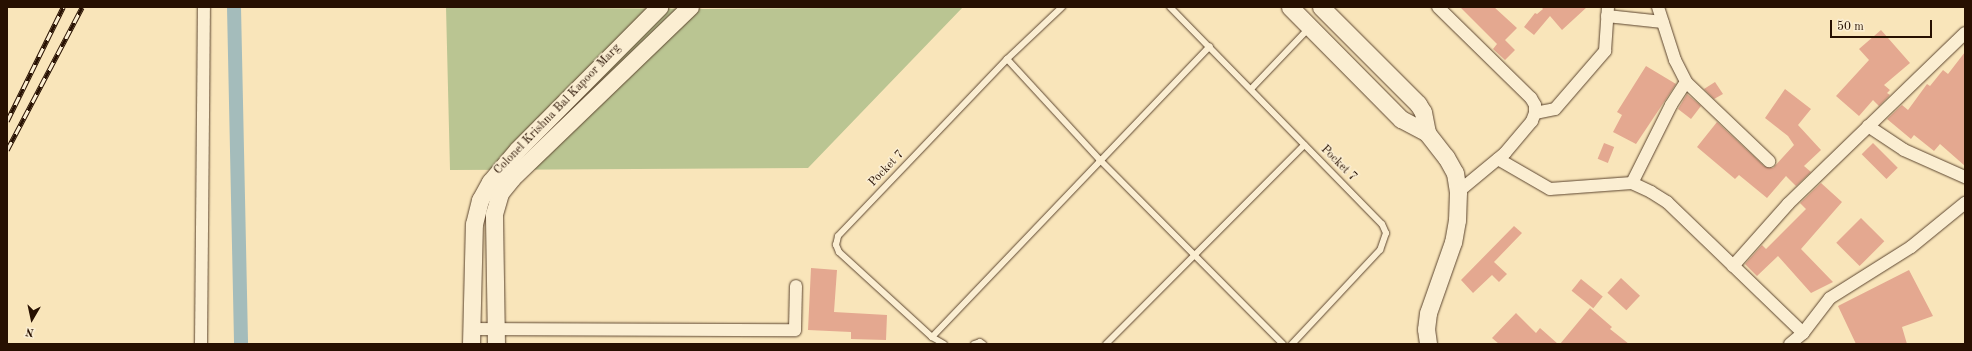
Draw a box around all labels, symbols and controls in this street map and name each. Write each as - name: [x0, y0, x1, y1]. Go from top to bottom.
- scale bar: [1832, 12, 1934, 38]
- text: 50 m: [1837, 21, 1864, 33]
- street label: Colonel Krishna Bal Kapoor Marg: [492, 42, 624, 178]
- street label: Pocket 7: [1317, 143, 1359, 185]
- street label: Pocket 7: [866, 148, 908, 190]
- north arrow: [12, 299, 52, 339]
- text: N: [25, 325, 35, 337]

